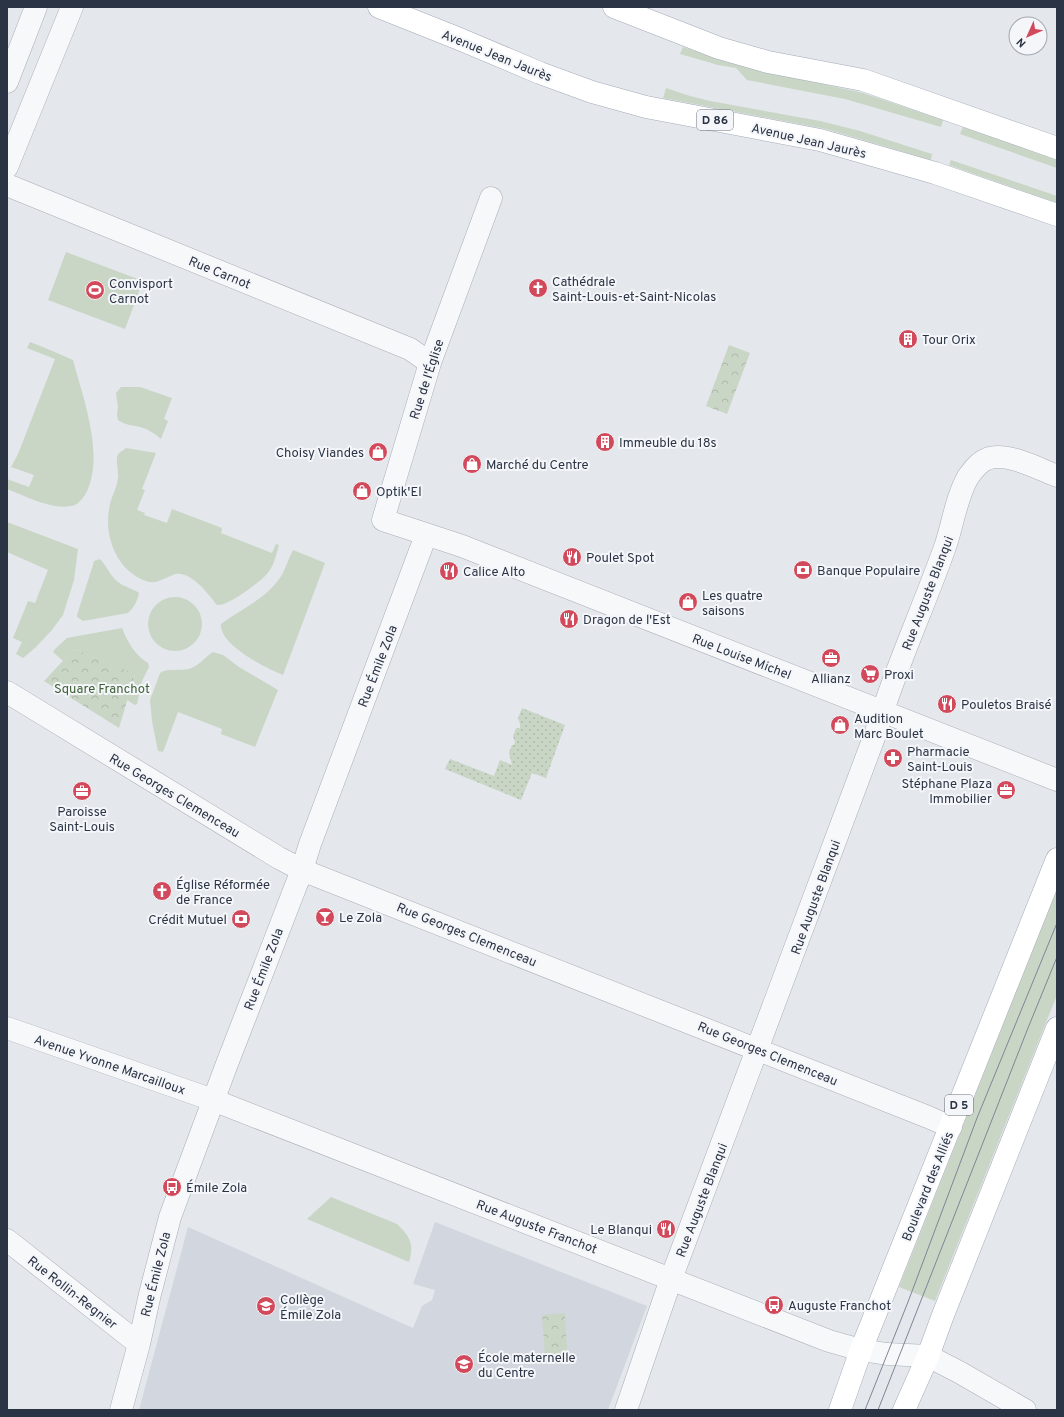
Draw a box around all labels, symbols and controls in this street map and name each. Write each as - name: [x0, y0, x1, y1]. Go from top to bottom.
- north arrow: [1008, 16, 1048, 56]
- street label: Avenue Jean Jaurès: [439, 27, 554, 86]
- text: N: [1014, 35, 1029, 50]
- road number: D 86: [697, 110, 733, 130]
- street label: Avenue Jean Jaurès: [750, 121, 868, 163]
- street label: Rue Carnot: [186, 254, 253, 294]
- place label: Cathédrale Saint-Louis-et-Saint-Nicolas: [552, 275, 716, 306]
- place label: Convisport Carnot: [109, 277, 173, 308]
- church icon: Cathédrale Saint-Louis-et-Saint-Nicolas: [527, 277, 549, 299]
- sports icon: Convisport Carnot: [84, 279, 106, 301]
- building icon: Tour Orix: [897, 328, 919, 350]
- place label: Tour Orix: [922, 333, 976, 349]
- street label: Rue de l'Église: [405, 337, 448, 422]
- building icon: Immeuble du 18s: [594, 431, 616, 453]
- place label: Immeuble du 18s: [619, 436, 717, 452]
- shop icon: Choisy Viandes: [367, 441, 389, 463]
- place label: Choisy Viandes: [276, 446, 364, 462]
- shop icon: Marché du Centre: [461, 453, 483, 475]
- place label: Marché du Centre: [486, 458, 588, 474]
- shop icon: Optik'El: [351, 480, 373, 502]
- place label: Optik'El: [376, 485, 422, 501]
- street label: Rue Auguste Blanqui: [900, 534, 958, 653]
- restaurant icon: Poulet Spot: [561, 546, 583, 568]
- place label: Poulet Spot: [586, 551, 655, 567]
- bank icon: Banque Populaire: [792, 559, 814, 581]
- restaurant icon: Calice Alto: [438, 560, 460, 582]
- place label: Banque Populaire: [817, 564, 920, 580]
- place label: Calice Alto: [463, 565, 525, 581]
- place label: Les quatre saisons: [702, 589, 763, 620]
- shop icon: Les quatre saisons: [677, 591, 699, 613]
- restaurant icon: Dragon de l'Est: [558, 608, 580, 630]
- place label: Dragon de l'Est: [583, 613, 671, 629]
- street label: Rue Émile Zola: [354, 623, 402, 710]
- street label: Rue Louise Michel: [689, 632, 793, 684]
- office icon: Allianz: [820, 647, 842, 669]
- supermarket icon: Proxi: [859, 663, 881, 685]
- place label: Proxi: [884, 668, 914, 684]
- place label: Allianz: [811, 672, 851, 688]
- park label: Square Franchot: [54, 682, 150, 698]
- restaurant icon: Pouletos Braisé: [936, 693, 958, 715]
- place label: Pouletos Braisé: [961, 698, 1052, 714]
- place label: Audition Marc Boulet: [854, 712, 924, 743]
- shop icon: Audition Marc Boulet: [829, 714, 851, 736]
- place label: Pharmacie Saint-Louis: [907, 745, 973, 776]
- pharmacy icon: Pharmacie Saint-Louis: [882, 747, 904, 769]
- street label: Rue Georges Clemenceau: [106, 751, 242, 842]
- place label: Stéphane Plaza Immobilier: [901, 777, 992, 808]
- office icon: Stéphane Plaza Immobilier: [995, 779, 1017, 801]
- office icon: Paroisse Saint-Louis: [71, 780, 93, 802]
- place label: Paroisse Saint-Louis: [49, 805, 115, 836]
- street label: Rue Auguste Blanqui: [789, 838, 845, 957]
- place label: Église Réformée de France: [176, 876, 270, 909]
- church icon: Église Réformée de France: [151, 880, 173, 902]
- street label: Rue Georges Clemenceau: [394, 900, 539, 971]
- bar icon: Le Zola: [314, 906, 336, 928]
- bank icon: Crédit Mutuel: [230, 908, 252, 930]
- place label: Le Zola: [339, 911, 382, 927]
- place label: Crédit Mutuel: [148, 913, 227, 929]
- street label: Rue Émile Zola: [240, 926, 288, 1013]
- street label: Rue Georges Clemenceau: [695, 1019, 840, 1090]
- street label: Avenue Yvonne Marcailloux: [32, 1032, 187, 1099]
- road number: D 5: [945, 1095, 973, 1115]
- street label: Boulevard des Alliés: [900, 1130, 958, 1244]
- street label: Rue Auguste Blanqui: [674, 1141, 732, 1260]
- bus stop icon: Émile Zola: [161, 1176, 183, 1198]
- place label: Émile Zola: [186, 1179, 247, 1197]
- street label: Rue Auguste Franchot: [473, 1197, 599, 1258]
- restaurant icon: Le Blanqui: [655, 1218, 677, 1240]
- place label: Le Blanqui: [590, 1223, 652, 1239]
- street label: Rue Émile Zola: [137, 1230, 175, 1319]
- street label: Rue Rollin-Regnier: [24, 1254, 120, 1334]
- place label: Collège Émile Zola: [280, 1293, 341, 1324]
- bus stop icon: Auguste Franchot: [763, 1294, 785, 1316]
- school or university icon: Collège Émile Zola: [255, 1295, 277, 1317]
- place label: Auguste Franchot: [788, 1299, 891, 1315]
- place label: École maternelle du Centre: [478, 1349, 576, 1382]
- school or university icon: École maternelle du Centre: [453, 1353, 475, 1375]

